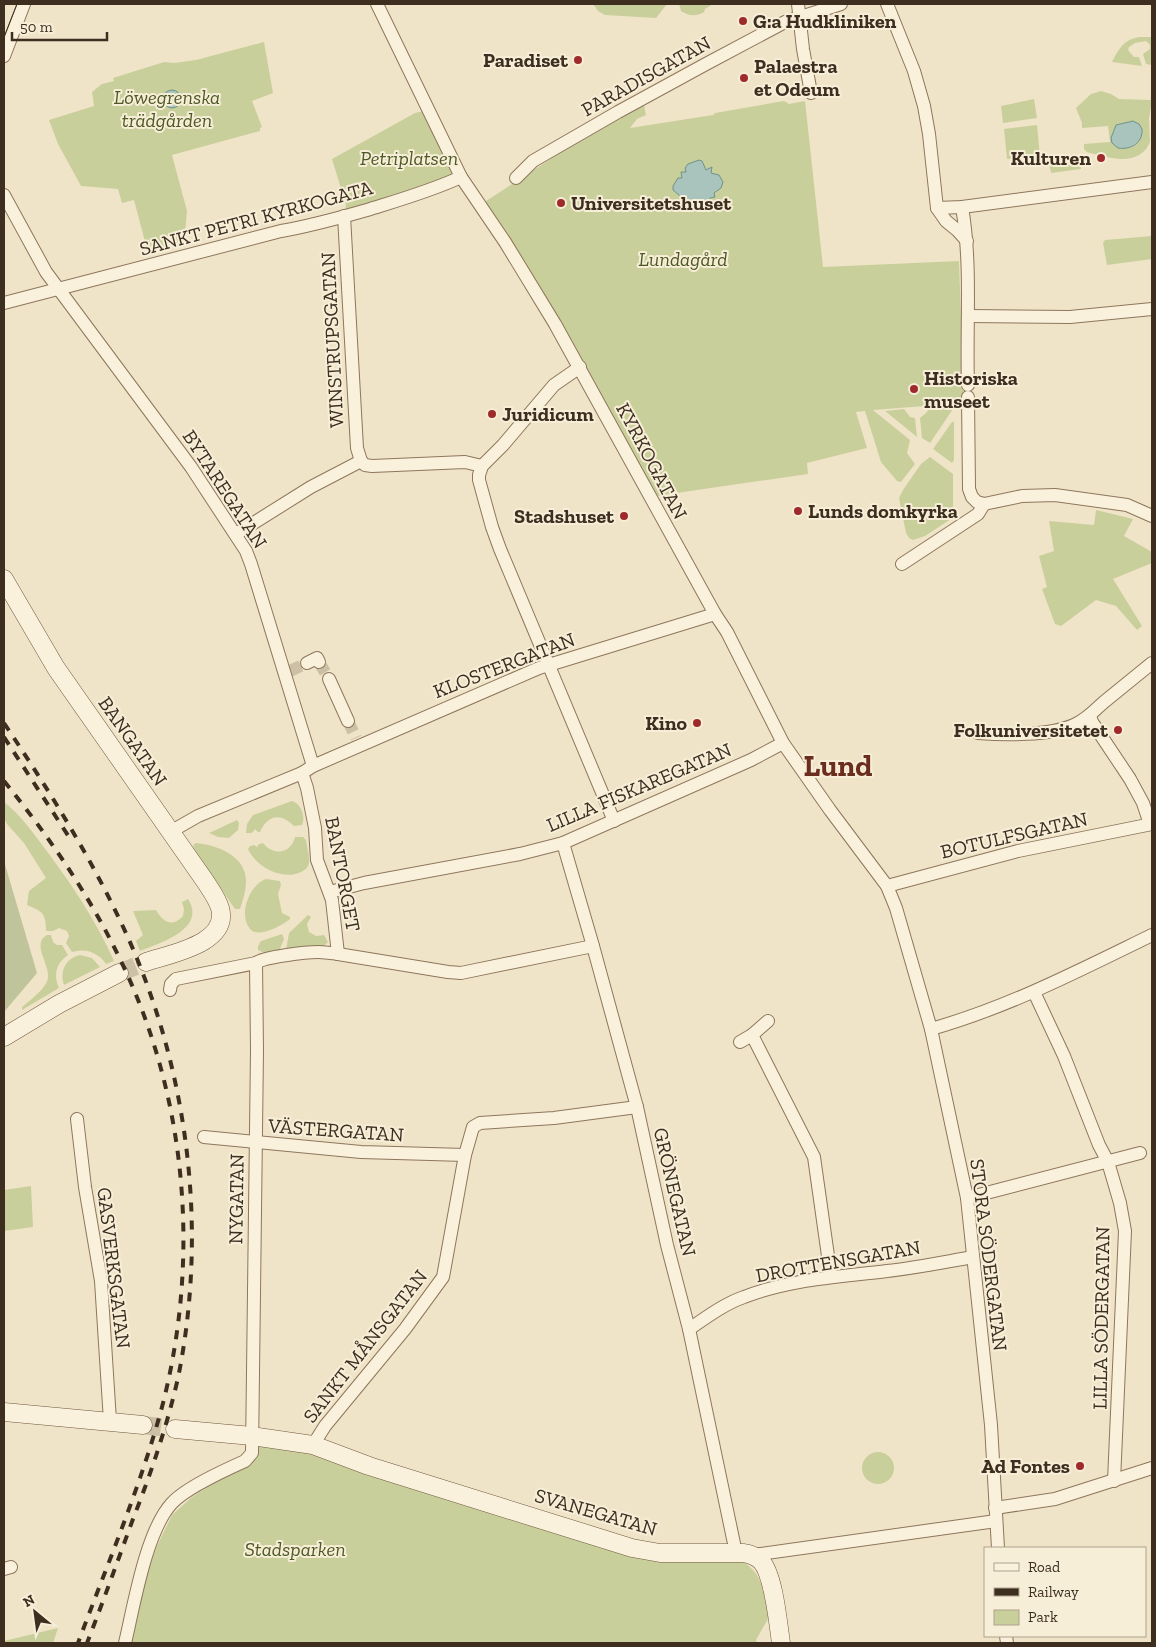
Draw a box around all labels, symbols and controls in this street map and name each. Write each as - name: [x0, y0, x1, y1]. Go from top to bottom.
- place label: G:a Hudkliniken: [753, 9, 897, 33]
- scale bar: [12, 10, 108, 42]
- marker: G:a Hudkliniken: [737, 15, 749, 27]
- text: 50 m: [20, 18, 53, 36]
- street label: PARADISGATAN: [577, 30, 715, 121]
- place label: Paradiset: [483, 48, 569, 72]
- marker: Paradiset: [572, 54, 584, 66]
- place label: Palaestra et Odeum: [754, 54, 840, 101]
- marker: Palaestra et Odeum: [738, 72, 750, 84]
- park label: Löwegrenska trädgården: [114, 85, 220, 132]
- park label: Petriplatsen: [360, 146, 458, 170]
- place label: Kulturen: [1010, 146, 1091, 170]
- marker: Kulturen: [1095, 152, 1107, 164]
- street label: SANKT PETRI KYRKOGATA: [137, 175, 376, 261]
- place label: Universitetshuset: [571, 191, 732, 215]
- marker: Universitetshuset: [555, 197, 567, 209]
- park label: Lundagård: [638, 247, 728, 271]
- street label: WINSTRUPSGATAN: [315, 251, 349, 429]
- place label: Historiska museet: [924, 366, 1018, 413]
- marker: Historiska museet: [908, 383, 920, 395]
- street label: KYRKOGATAN: [611, 399, 693, 524]
- place label: Juridicum: [502, 402, 594, 426]
- marker: Juridicum: [486, 408, 498, 420]
- street label: BYTAREGATAN: [178, 425, 272, 553]
- place label: Lunds domkyrka: [808, 499, 958, 523]
- place label: Stadshuset: [514, 504, 615, 528]
- marker: Lunds domkyrka: [792, 505, 804, 517]
- marker: Stadshuset: [618, 510, 630, 522]
- street label: KLOSTERGATAN: [430, 627, 578, 703]
- street label: BANGATAN: [93, 692, 173, 791]
- place label: Kino: [645, 711, 688, 735]
- marker: Kino: [691, 717, 703, 729]
- place label: Folkuniversitetet: [953, 718, 1109, 742]
- marker: Folkuniversitetet: [1112, 724, 1124, 736]
- street label: LILLA FISKAREGATAN: [543, 737, 735, 837]
- district label: Lund: [804, 748, 872, 784]
- street label: BOTULFSGATAN: [938, 806, 1090, 864]
- street label: BANTORGET: [320, 815, 366, 933]
- street label: VÄSTERGATAN: [266, 1113, 405, 1147]
- street label: GRÖNEGATAN: [649, 1125, 702, 1259]
- street label: NYGATAN: [223, 1153, 249, 1245]
- street label: STORA SÖDERGATAN: [965, 1157, 1013, 1353]
- street label: GASVERKSGATAN: [92, 1186, 136, 1350]
- street label: LILLA SÖDERGATAN: [1087, 1226, 1115, 1410]
- street label: DROTTENSGATAN: [754, 1235, 923, 1287]
- street label: SANKT MÅNSGATAN: [298, 1264, 432, 1427]
- place label: Ad Fontes: [981, 1454, 1070, 1478]
- marker: Ad Fontes: [1074, 1460, 1086, 1472]
- street label: SVANEGATAN: [532, 1483, 660, 1541]
- park label: Stadsparken: [244, 1537, 346, 1561]
- legend: [984, 1547, 1146, 1637]
- text: Road: [1028, 1558, 1061, 1576]
- text: Railway: [1028, 1583, 1079, 1601]
- north arrow: [10, 1587, 60, 1637]
- text: N: [20, 1591, 38, 1611]
- text: Park: [1028, 1608, 1058, 1626]

